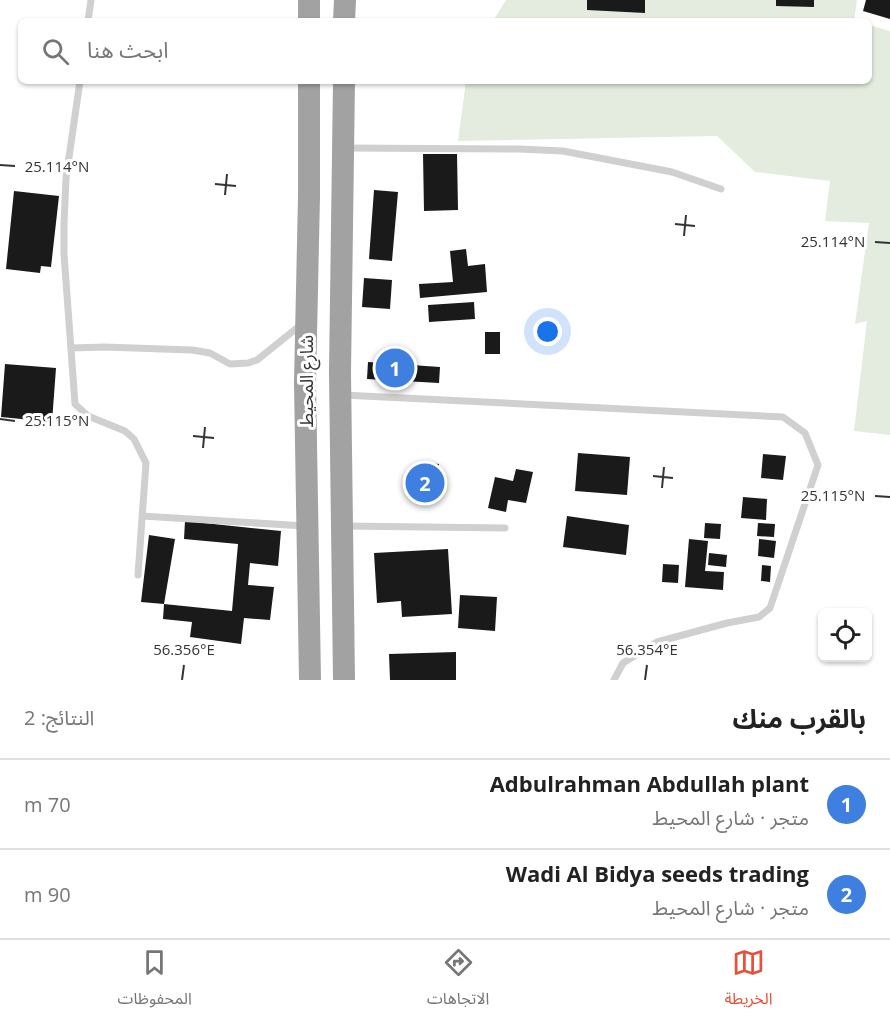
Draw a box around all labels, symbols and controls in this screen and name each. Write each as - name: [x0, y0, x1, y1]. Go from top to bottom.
- search box: [18, 18, 872, 84]
- text: ابحث هنا: [87, 34, 169, 64]
- icon: search: [39, 35, 72, 68]
- text: 25.114°N: [25, 156, 89, 176]
- text: 25.114°N: [801, 231, 865, 251]
- your location: [533, 317, 562, 346]
- street label: شارع المحيط: [294, 335, 321, 427]
- pin: 1: [376, 346, 414, 391]
- text: 25.115°N: [25, 410, 89, 430]
- pin: 2: [406, 460, 444, 506]
- text: 25.115°N: [801, 485, 865, 505]
- map controls: [818, 608, 872, 662]
- button: locate: [818, 608, 872, 662]
- text: 56.356°E: [153, 639, 215, 659]
- text: 56.354°E: [616, 639, 678, 659]
- text: بالقرب منك: [732, 700, 866, 736]
- text: النتائج: 2: [24, 704, 94, 731]
- text: Adbulrahman Abdullah plant: [490, 768, 809, 798]
- text: 70 m: [24, 791, 71, 818]
- text: 1: [841, 791, 852, 818]
- text: متجر · شارع المحيط: [652, 804, 809, 831]
- text: Wadi Al Bidya seeds trading: [506, 858, 809, 888]
- text: 90 m: [24, 881, 71, 908]
- text: 2: [841, 881, 852, 908]
- text: متجر · شارع المحيط: [652, 894, 809, 921]
- tab: المحفوظات: [118, 946, 192, 1016]
- tab: الاتجاهات: [427, 946, 489, 1016]
- tab: الخريطة: [725, 946, 772, 1016]

